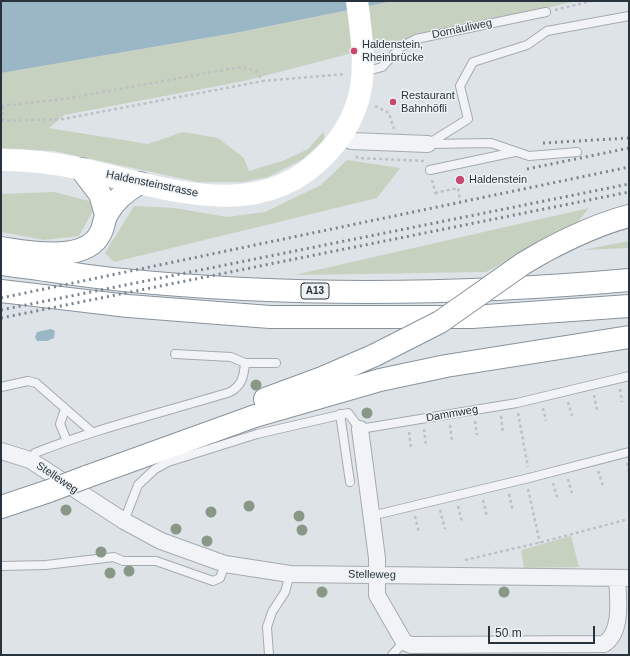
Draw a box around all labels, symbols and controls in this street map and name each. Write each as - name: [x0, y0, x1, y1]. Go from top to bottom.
- street label: Dornäuliweg: [431, 16, 493, 42]
- place label: Haldenstein, Rheinbrücke: [362, 38, 424, 64]
- marker: Haldenstein, Rheinbrücke: [349, 46, 359, 56]
- place label: Restaurant Bahnhöfli: [401, 89, 455, 115]
- marker: Restaurant Bahnhöfli: [388, 97, 398, 107]
- street label: Haldensteinstrasse: [105, 168, 199, 200]
- place label: Haldenstein: [469, 173, 527, 187]
- marker: Haldenstein: [454, 174, 466, 186]
- road number: A13: [301, 283, 329, 299]
- street label: Dammweg: [425, 403, 479, 425]
- street label: Stelleweg: [34, 459, 80, 497]
- street label: Stelleweg: [348, 568, 396, 582]
- scale bar: [490, 618, 597, 644]
- text: 50 m: [495, 626, 522, 640]

